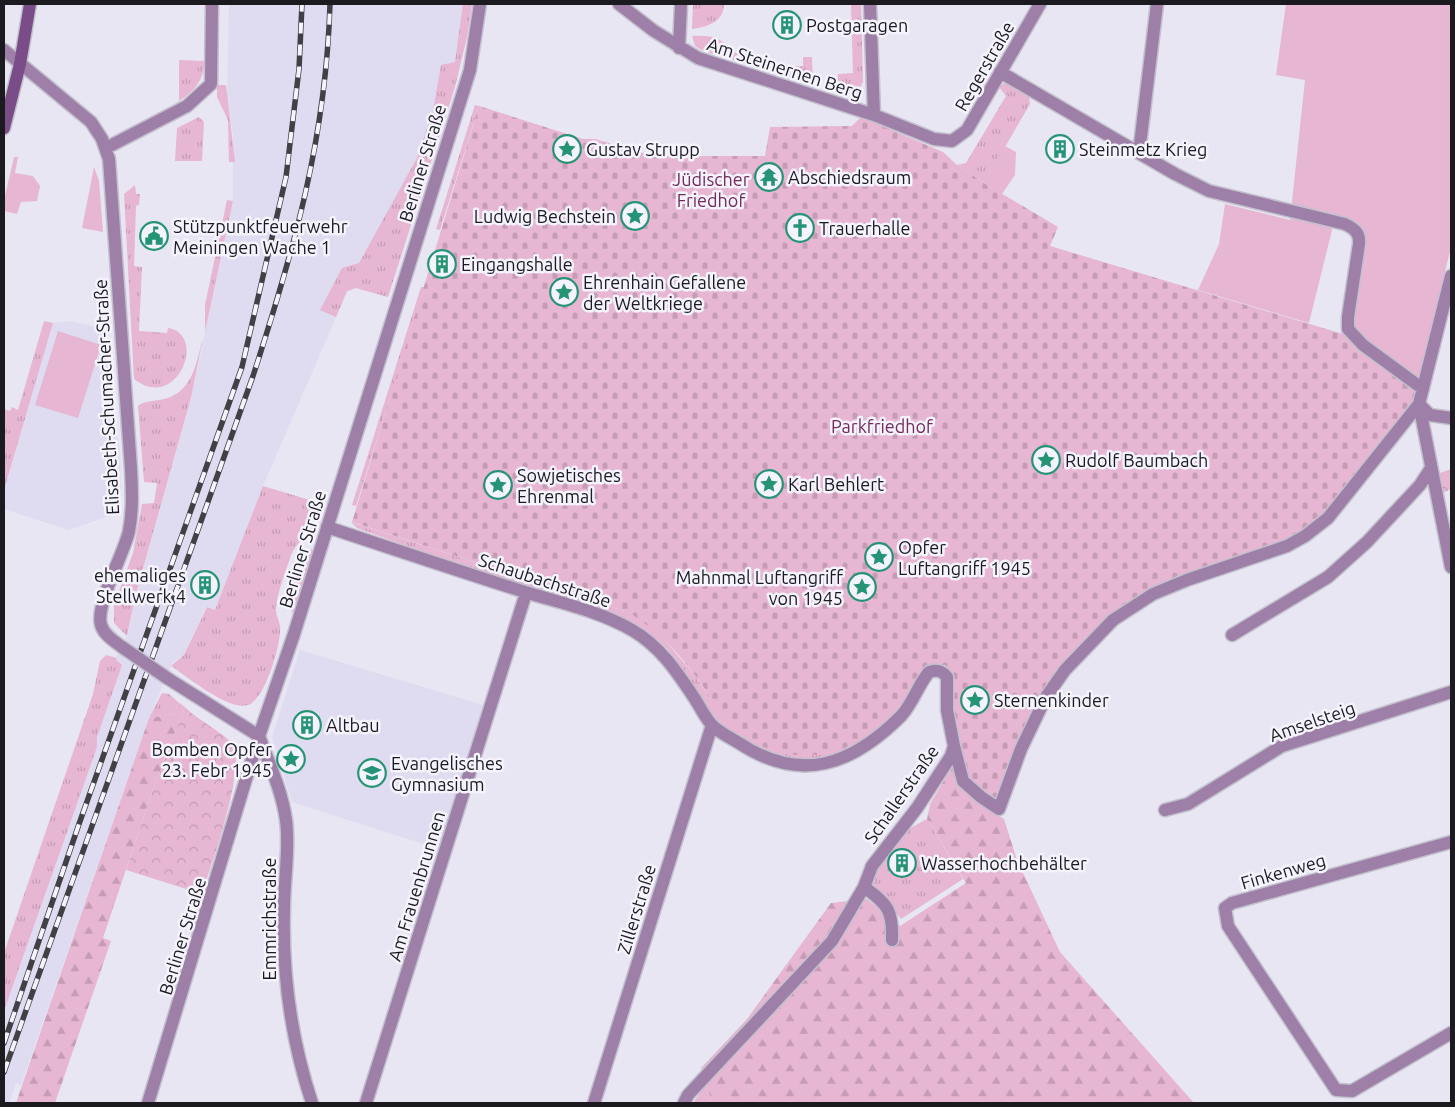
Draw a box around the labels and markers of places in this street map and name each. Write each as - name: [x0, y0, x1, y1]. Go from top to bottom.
- building icon: Postgaragen: [772, 10, 802, 40]
- place label: Postgaragen: [806, 15, 908, 35]
- place icon: Gustav Strupp: [552, 134, 582, 164]
- building icon: Steinmetz Krieg: [1045, 134, 1075, 164]
- place label: Gustav Strupp: [586, 139, 700, 159]
- place label: Steinmetz Krieg: [1079, 139, 1207, 159]
- temple icon: Abschiedsraum: [754, 162, 784, 192]
- place label: Abschiedsraum: [788, 167, 911, 187]
- place icon: Ludwig Bechstein: [620, 201, 650, 231]
- place label: Ludwig Bechstein: [474, 206, 616, 226]
- church icon: Trauerhalle: [785, 213, 815, 243]
- place label: Stützpunktfeuerwehr Meiningen Wache 1: [173, 216, 348, 257]
- place label: Trauerhalle: [819, 218, 910, 238]
- public building icon: Stützpunktfeuerwehr Meiningen Wache 1: [139, 221, 169, 251]
- building icon: Eingangshalle: [427, 249, 457, 279]
- place label: Eingangshalle: [461, 254, 573, 274]
- place label: Ehrenhain Gefallene der Weltkriege: [583, 272, 746, 313]
- place icon: Ehrenhain Gefallene der Weltkriege: [549, 277, 579, 307]
- place icon: Rudolf Baumbach: [1031, 445, 1061, 475]
- place label: Rudolf Baumbach: [1065, 450, 1208, 470]
- place label: Sowjetisches Ehrenmal: [517, 465, 621, 506]
- place icon: Karl Behlert: [754, 469, 784, 499]
- place icon: Sowjetisches Ehrenmal: [483, 470, 513, 500]
- place label: Karl Behlert: [788, 474, 884, 494]
- place label: Opfer Luftangriff 1945: [898, 537, 1031, 578]
- place icon: Opfer Luftangriff 1945: [864, 542, 894, 572]
- place label: ehemaliges Stellwerk 4: [94, 565, 186, 606]
- place label: Mahnmal Luftangriff von 1945: [676, 567, 843, 608]
- building icon: ehemaliges Stellwerk 4: [190, 570, 220, 600]
- place icon: Mahnmal Luftangriff von 1945: [847, 572, 877, 602]
- place icon: Sternenkinder: [960, 685, 990, 715]
- place label: Sternenkinder: [994, 690, 1109, 710]
- building icon: Altbau: [292, 710, 322, 740]
- place label: Altbau: [326, 715, 380, 735]
- place label: Bomben Opfer 23. Febr 1945: [152, 739, 272, 780]
- place icon: Bomben Opfer 23. Febr 1945: [276, 744, 306, 774]
- place label: Evangelisches Gymnasium: [391, 753, 503, 794]
- school or university icon: Evangelisches Gymnasium: [357, 758, 387, 788]
- building icon: Wasserhochbehälter: [887, 848, 917, 878]
- place label: Wasserhochbehälter: [921, 853, 1087, 873]

